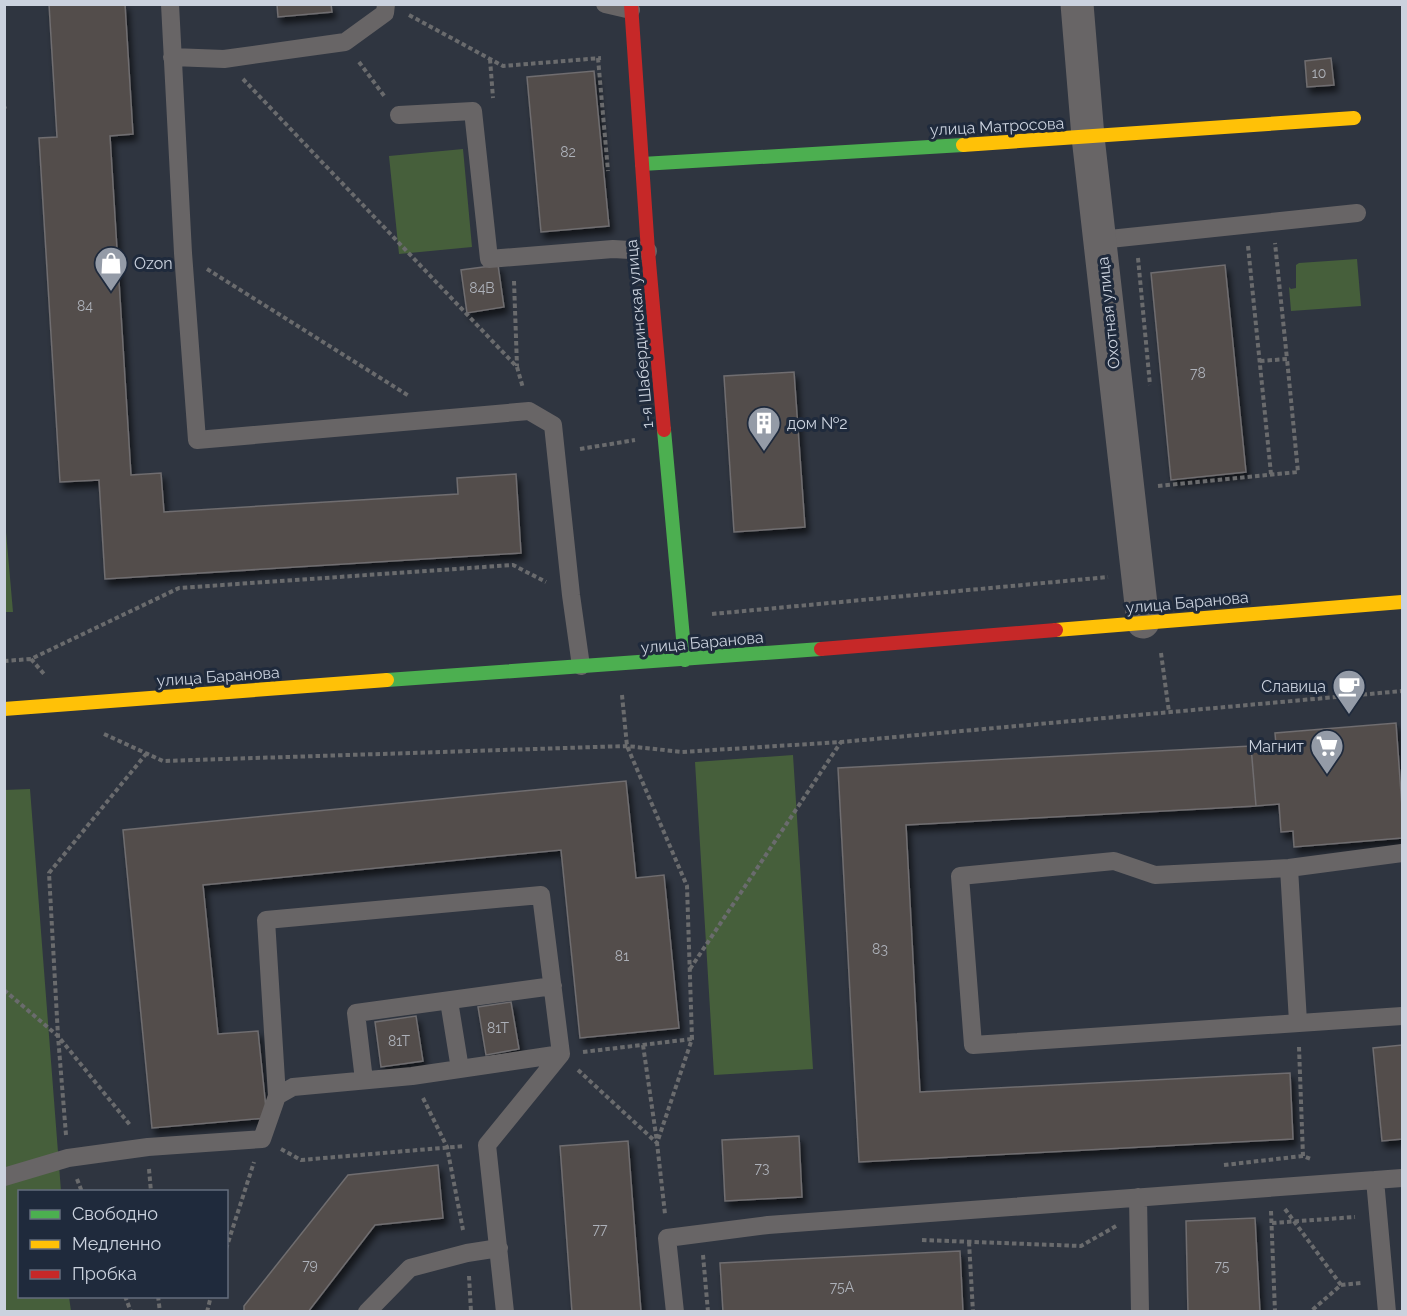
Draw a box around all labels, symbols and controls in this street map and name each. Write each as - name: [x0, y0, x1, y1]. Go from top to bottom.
- house number: 10: [1312, 65, 1326, 81]
- street label: улица Матросова: [929, 113, 1065, 140]
- house number: 82: [560, 144, 576, 160]
- street label: 1-я Шабердинская улица: [622, 239, 657, 429]
- shop icon: Ozon: [93, 245, 129, 292]
- place label: Ozon: [134, 254, 173, 273]
- street label: Охотная улица: [1093, 256, 1124, 370]
- house number: 84В: [469, 280, 495, 296]
- house number: 84: [77, 298, 93, 314]
- house number: 78: [1190, 365, 1206, 381]
- building icon: дом №2: [746, 405, 782, 452]
- place label: дом №2: [787, 414, 848, 433]
- street label: улица Баранова: [1125, 588, 1249, 617]
- street label: улица Баранова: [640, 628, 764, 657]
- street label: улица Баранова: [156, 663, 280, 690]
- cafe icon: Славица: [1331, 668, 1367, 715]
- place label: Славица: [1261, 677, 1326, 696]
- supermarket icon: Магнит: [1309, 728, 1345, 775]
- place label: Магнит: [1248, 737, 1304, 756]
- house number: 83: [872, 941, 888, 957]
- house number: 81: [615, 948, 629, 964]
- house number: 81Т: [487, 1020, 509, 1036]
- house number: 81Т: [388, 1033, 410, 1049]
- house number: 73: [755, 1160, 769, 1176]
- legend: [18, 1190, 228, 1298]
- text: Свободно: [72, 1203, 158, 1224]
- house number: 77: [593, 1221, 608, 1237]
- text: Медленно: [72, 1233, 161, 1254]
- house number: 79: [302, 1257, 318, 1273]
- house number: 75: [1215, 1258, 1230, 1274]
- text: Пробка: [72, 1263, 137, 1284]
- house number: 75А: [830, 1279, 855, 1295]

